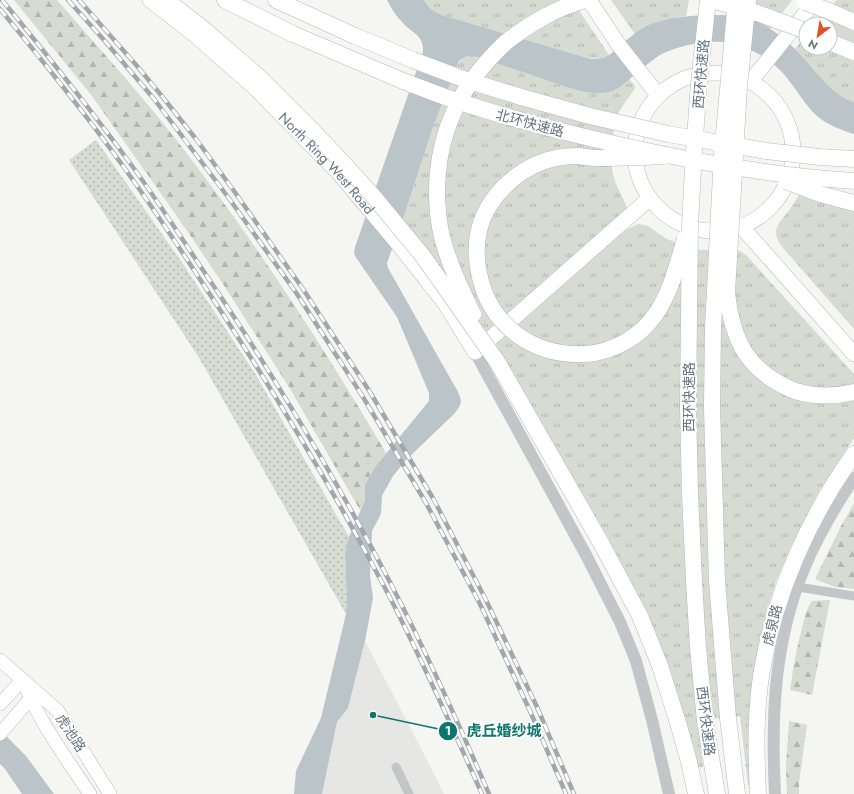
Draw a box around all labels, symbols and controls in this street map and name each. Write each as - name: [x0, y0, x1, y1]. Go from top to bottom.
- north arrow: [798, 16, 838, 56]
- text: N: [805, 35, 821, 54]
- street label: 西环快速路: [688, 38, 714, 110]
- street label: 北环快速路: [494, 104, 566, 142]
- street label: North Ring West Road: [274, 108, 379, 218]
- street label: 西环快速路: [679, 362, 699, 432]
- street label: 虎泉路: [757, 602, 787, 648]
- street label: 西环快速路: [692, 685, 720, 757]
- street label: 虎池路: [51, 710, 91, 756]
- callout: 虎丘婚纱城: [438, 717, 549, 744]
- text: 虎丘婚纱城: [466, 720, 542, 742]
- text: 1: [445, 722, 451, 740]

